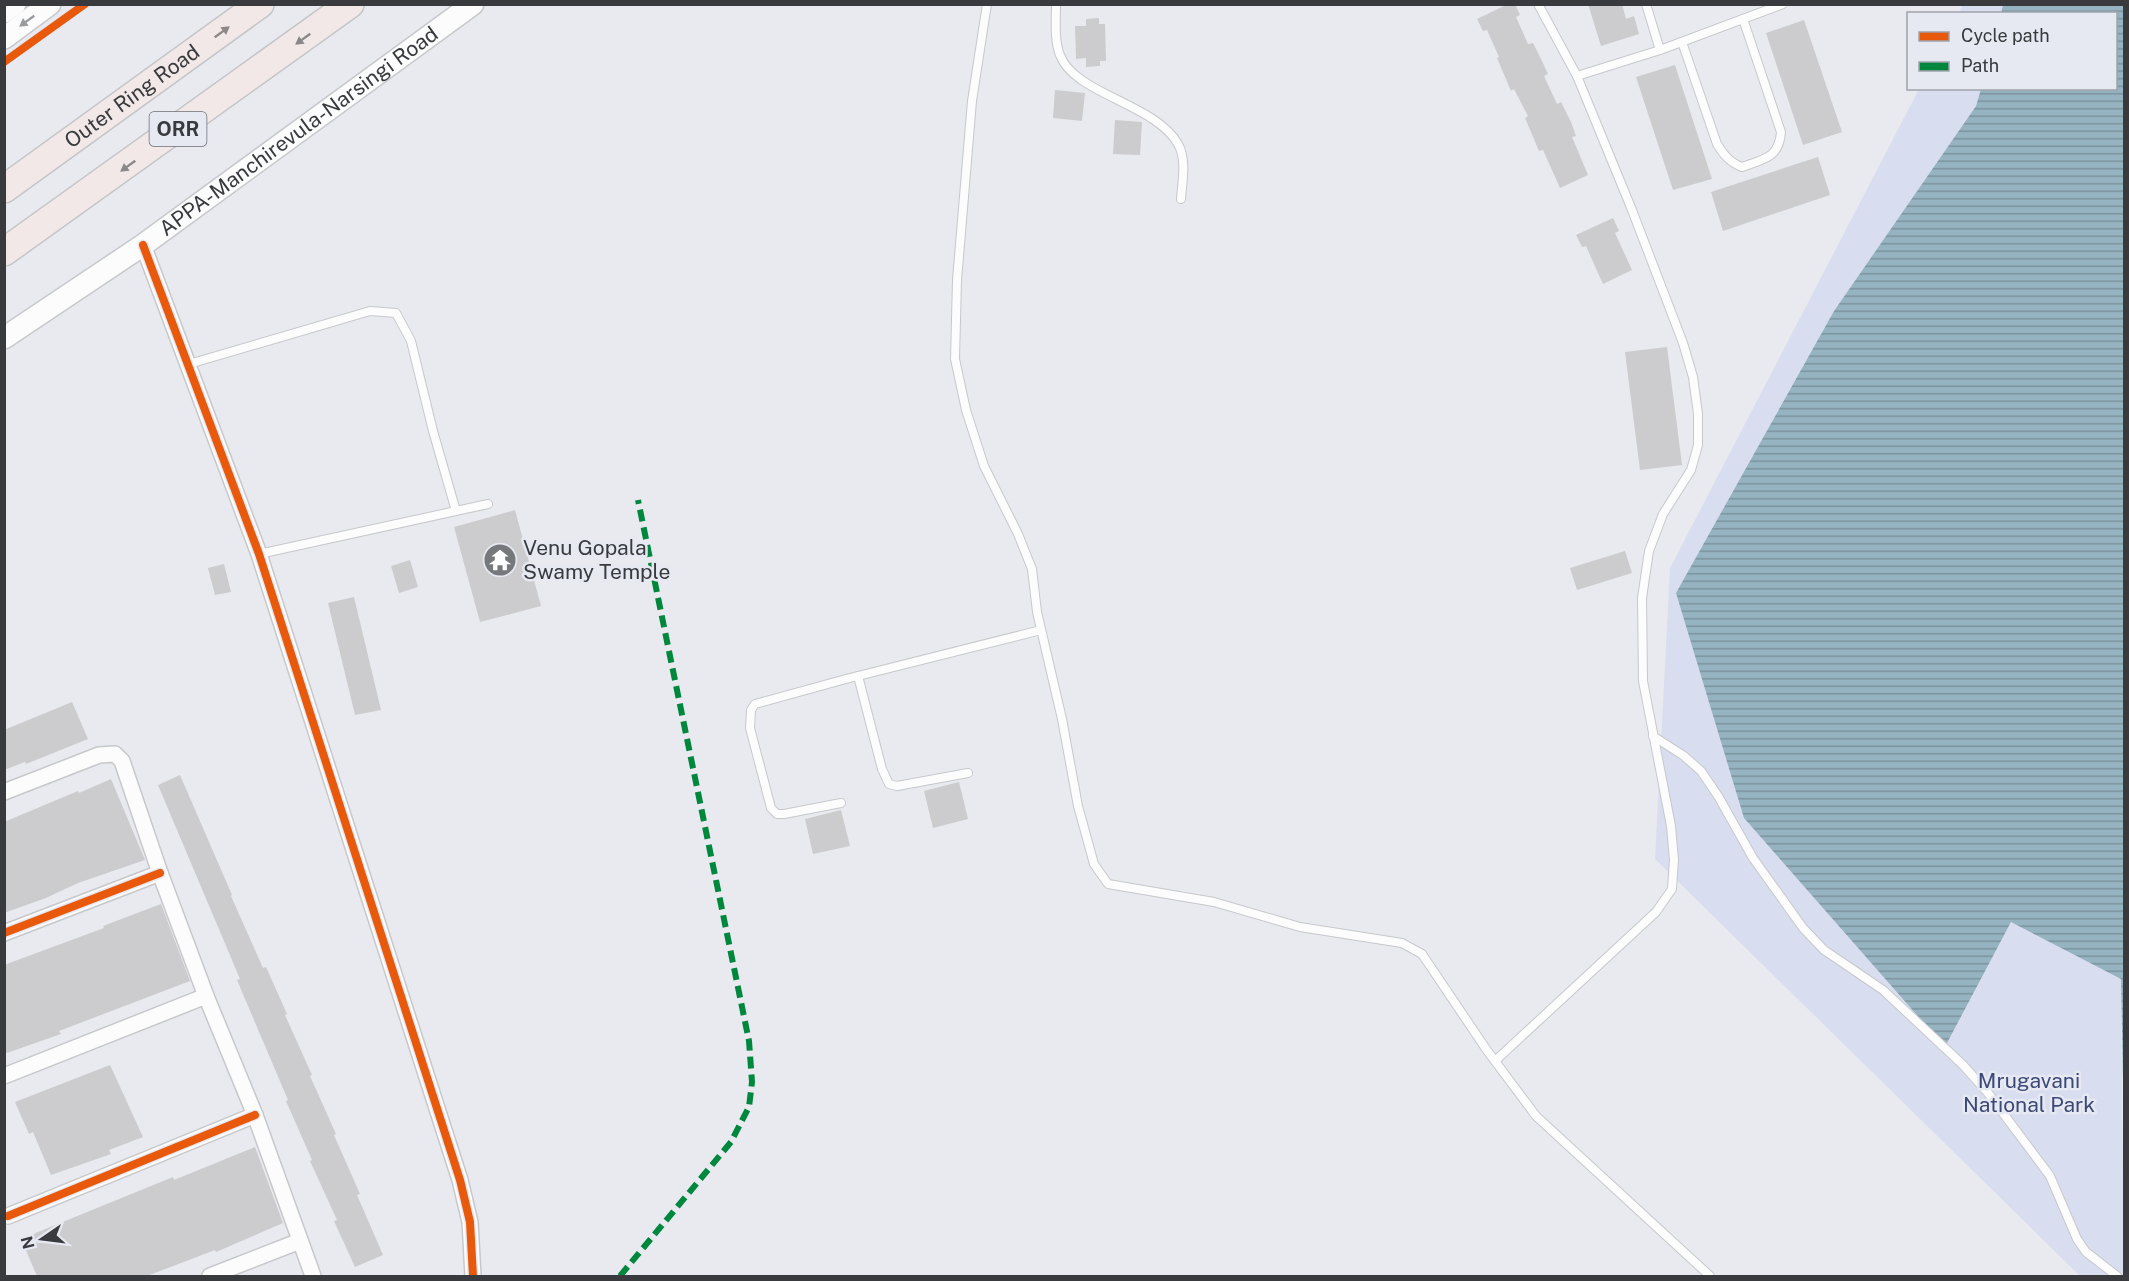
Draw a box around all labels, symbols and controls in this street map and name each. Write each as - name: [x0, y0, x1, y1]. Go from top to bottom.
- legend: [1907, 12, 2117, 90]
- one-way arrow: [20, 15, 36, 27]
- street label: APPA-Manchirevula-Narsingi Road: [154, 21, 443, 241]
- text: Cycle path: [1961, 25, 2050, 46]
- one-way arrow: [214, 26, 230, 38]
- one-way arrow: [295, 33, 311, 45]
- street label: Outer Ring Road: [60, 39, 204, 153]
- text: Path: [1961, 55, 1999, 76]
- road number: ORR: [150, 112, 207, 146]
- one-way arrow: [120, 159, 135, 171]
- place label: Venu Gopala Swamy Temple: [523, 535, 670, 584]
- temple icon: Venu Gopala Swamy Temple: [482, 542, 518, 578]
- park label: Mrugavani National Park: [1963, 1068, 2095, 1117]
- north arrow: [12, 1209, 72, 1269]
- text: N: [17, 1234, 39, 1251]

